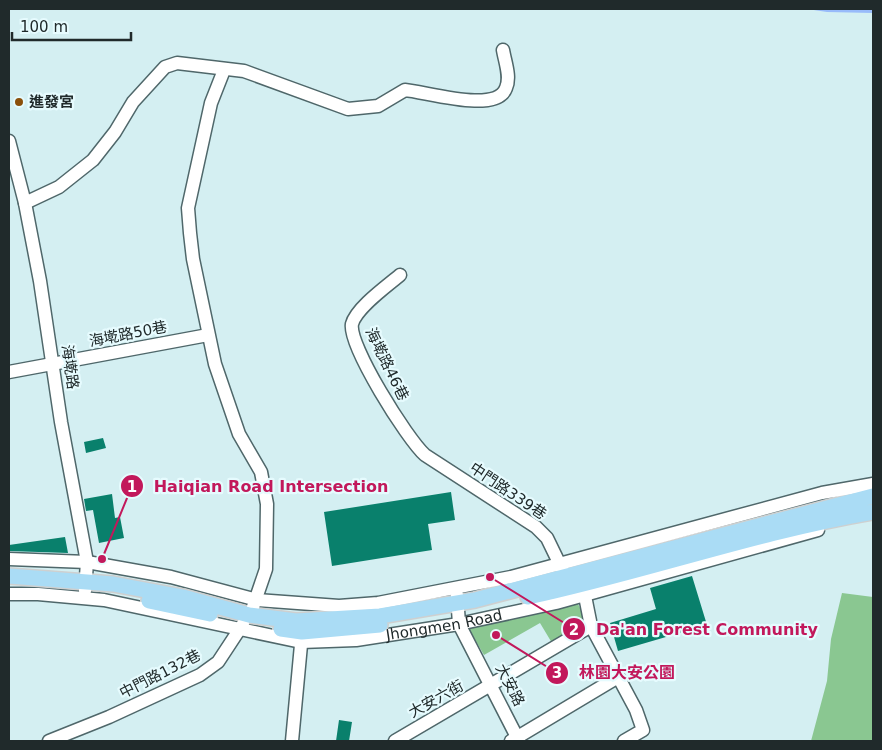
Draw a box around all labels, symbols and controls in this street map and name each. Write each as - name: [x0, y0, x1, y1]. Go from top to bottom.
- scale bar: [12, 10, 131, 42]
- text: 100 m: [20, 18, 68, 36]
- place label: 進發宮: [29, 93, 74, 111]
- marker: 進發宮: [13, 96, 25, 108]
- street label: 海墘路50巷: [87, 318, 169, 350]
- street label: 海墘路46巷: [362, 325, 412, 403]
- street label: 海墘路: [58, 343, 82, 391]
- street label: 中門路339巷: [466, 459, 550, 523]
- callout: Haiqian Road Intersection: [119, 471, 399, 502]
- text: Haiqian Road Intersection: [154, 477, 388, 496]
- text: 1: [127, 478, 137, 496]
- street label: Jhongmen Road: [384, 606, 504, 644]
- callout: Da'an Forest Community: [561, 614, 828, 645]
- text: Da'an Forest Community: [596, 620, 819, 639]
- text: 2: [569, 621, 579, 639]
- street label: 中門路132巷: [116, 646, 204, 702]
- callout: 林園大安公園: [544, 657, 685, 688]
- street label: 大安路: [492, 661, 528, 709]
- text: 林園大安公園: [579, 663, 675, 682]
- text: 3: [552, 664, 562, 682]
- street label: 大安六街: [405, 677, 467, 721]

